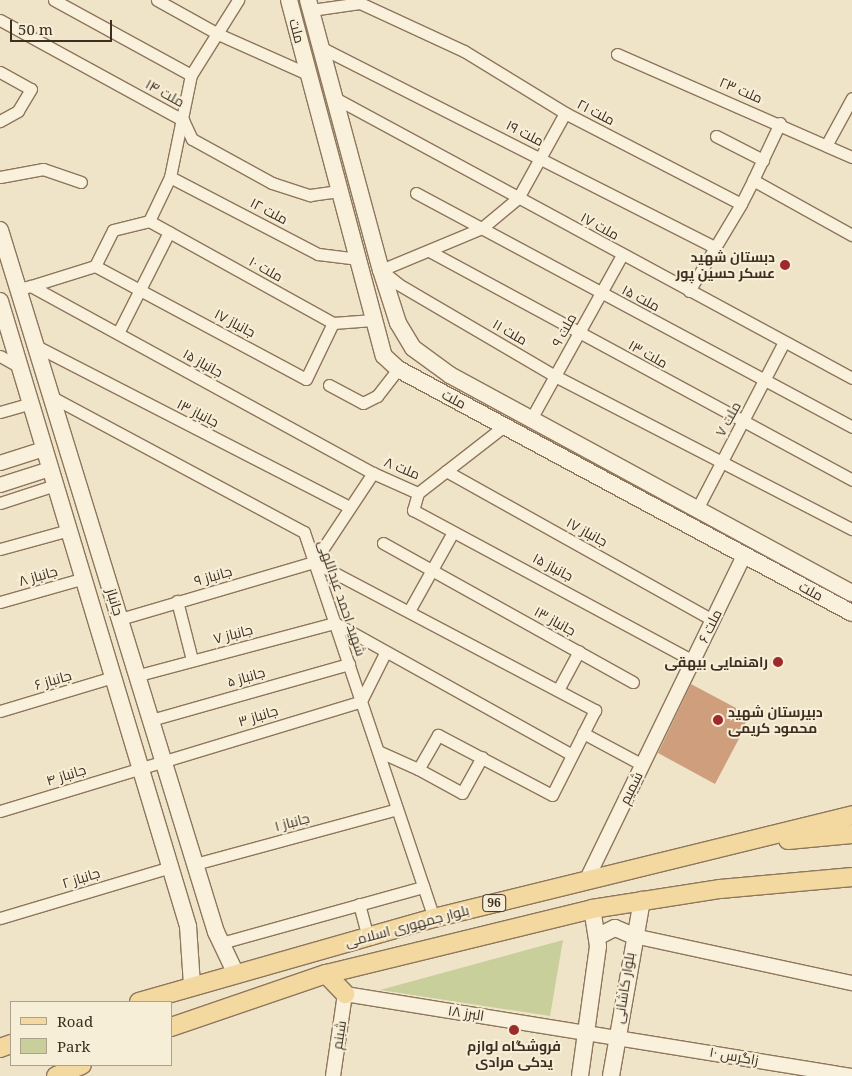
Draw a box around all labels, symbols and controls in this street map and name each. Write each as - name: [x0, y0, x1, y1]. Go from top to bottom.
- scale bar: [12, 10, 115, 42]
- street label: ملت: [286, 17, 308, 45]
- text: 50 m: [18, 19, 53, 39]
- street label: ملت ۲۳: [717, 73, 765, 107]
- street label: ملت ۱۴: [143, 75, 187, 111]
- street label: ملت ۲۱: [574, 95, 618, 129]
- street label: ملت ۱۹: [503, 116, 547, 150]
- street label: ملت ۱۲: [247, 194, 291, 228]
- street label: ملت ۱۷: [578, 209, 622, 243]
- place label: دبستان شهید عسکر حسین پور: [676, 249, 775, 282]
- street label: ملت ۱۰: [246, 253, 286, 285]
- marker: دبستان شهید عسکر حسین پور: [779, 259, 791, 271]
- street label: ملت ۱۵: [619, 281, 663, 315]
- street label: جانباز ۱۷: [212, 305, 258, 341]
- street label: ملت ۹: [548, 310, 580, 350]
- street label: ملت ۱۱: [490, 315, 530, 349]
- street label: ملت ۱۳: [625, 336, 671, 372]
- street label: جانباز ۱۵: [180, 345, 226, 381]
- street label: ملت: [439, 386, 469, 412]
- street label: جانباز ۱۳: [174, 395, 222, 431]
- street label: ملت ۷: [712, 399, 744, 439]
- street label: ملت ۸: [382, 453, 422, 483]
- street label: جانباز ۱۷: [564, 514, 610, 550]
- street label: شهید احمد عبداللهی: [314, 538, 370, 658]
- street label: جانباز ۱۵: [530, 549, 576, 585]
- street label: جانباز ۸: [16, 562, 60, 590]
- street label: جانباز ۹: [192, 563, 234, 589]
- street label: ملت: [796, 578, 826, 604]
- street label: جانباز: [103, 586, 127, 618]
- street label: جانباز ۱۳: [531, 603, 579, 639]
- street label: ملت ۶: [695, 607, 725, 645]
- street label: جانباز ۷: [212, 621, 254, 647]
- place label: راهنمایی بیهقی: [665, 654, 768, 670]
- marker: راهنمایی بیهقی: [772, 656, 784, 668]
- street label: جانباز ۵: [225, 664, 267, 690]
- street label: جانباز ۶: [32, 667, 74, 693]
- street label: جانباز ۳: [236, 702, 280, 730]
- place label: دبیرستان شهید محمود کریمی: [728, 704, 823, 736]
- marker: دبیرستان شهید محمود کریمی: [712, 714, 724, 726]
- street label: جانباز ۴: [44, 761, 88, 789]
- street label: شمیم: [616, 769, 646, 807]
- street label: جانباز ۱: [273, 809, 311, 835]
- street label: جانباز ۲: [60, 864, 102, 892]
- road number: 96: [482, 894, 506, 912]
- street label: بلوار جمهوری اسلامی: [343, 901, 471, 951]
- street label: بلوار کاشانی: [610, 951, 638, 1025]
- legend: [10, 1001, 172, 1066]
- street label: البرز ۱۸: [447, 1002, 485, 1024]
- text: Road: [57, 1011, 93, 1031]
- street label: شبنم: [328, 1019, 350, 1051]
- marker: فروشگاه لوازم یدکی مرادی: [508, 1024, 520, 1036]
- text: Park: [57, 1036, 90, 1056]
- place label: فروشگاه لوازم یدکی مرادی: [467, 1038, 561, 1070]
- street label: زاگرس ۱۰: [708, 1043, 760, 1069]

